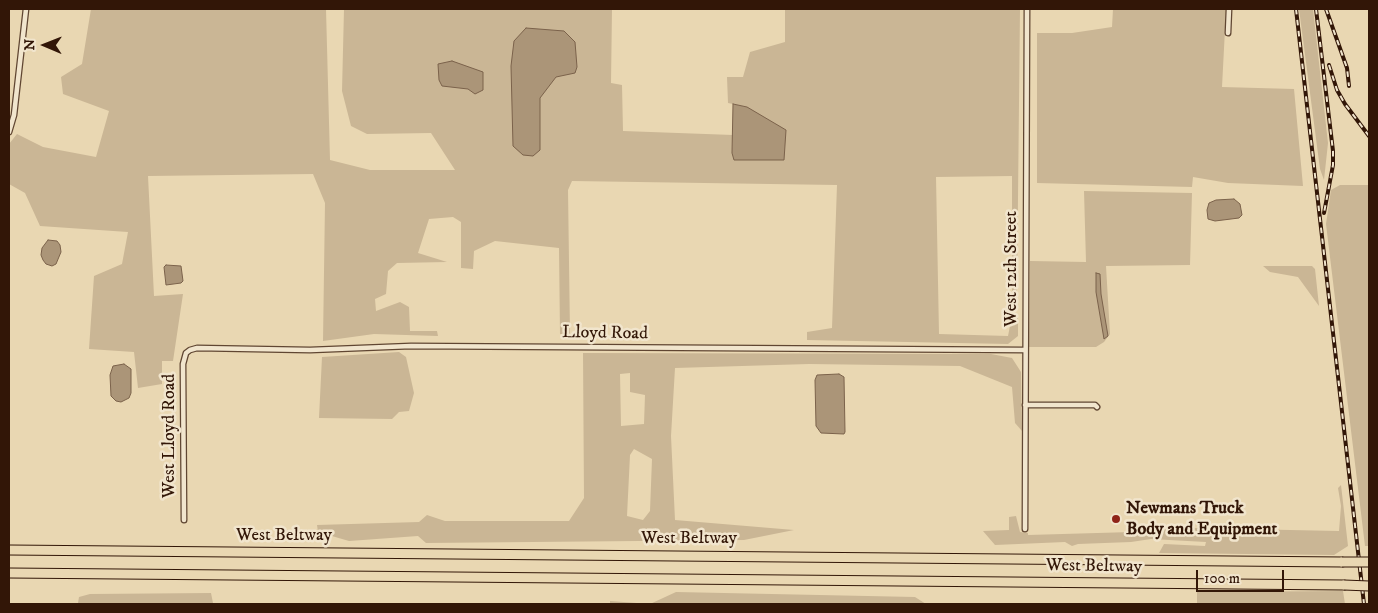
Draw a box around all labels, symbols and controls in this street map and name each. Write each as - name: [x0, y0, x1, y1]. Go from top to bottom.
- north arrow: [20, 20, 70, 70]
- text: N: [21, 39, 39, 51]
- street label: West 12th Street: [1001, 211, 1023, 327]
- street label: Lloyd Road: [562, 322, 648, 346]
- street label: West Lloyd Road: [159, 374, 181, 498]
- place label: Newmans Truck Body and Equipment: [1126, 498, 1277, 540]
- marker: Newmans Truck Body and Equipment: [1110, 513, 1122, 525]
- street label: West Beltway: [236, 525, 332, 547]
- street label: West Beltway: [641, 528, 737, 550]
- street label: West Beltway: [1046, 555, 1142, 579]
- scale bar: [1198, 560, 1286, 592]
- text: 100 m: [1204, 569, 1240, 588]

